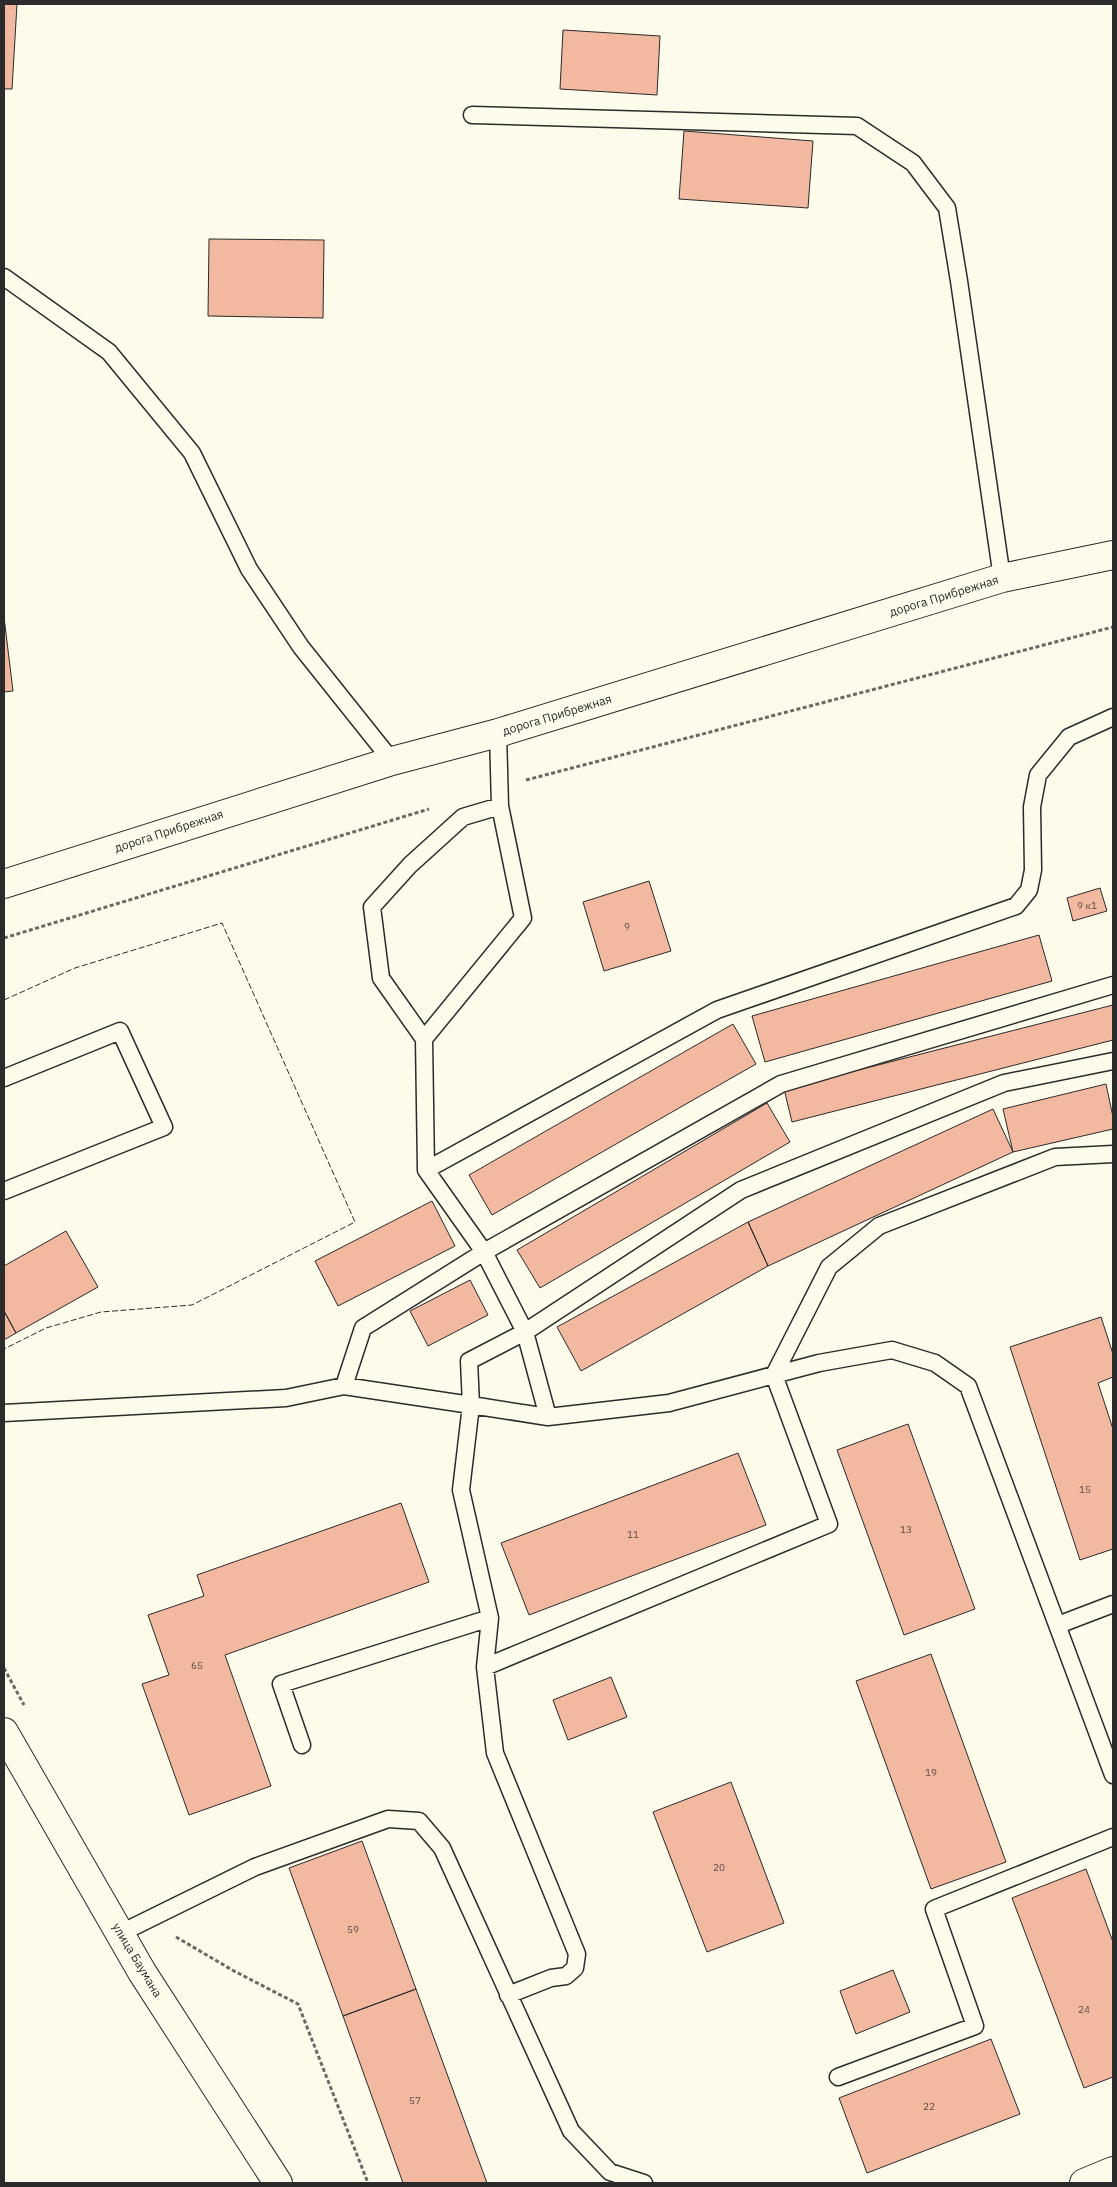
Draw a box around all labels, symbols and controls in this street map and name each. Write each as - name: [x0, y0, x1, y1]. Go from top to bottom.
- street label: дорога Прибрежная: [887, 572, 1000, 619]
- street label: дорога Прибрежная: [500, 691, 613, 738]
- street label: дорога Прибрежная: [113, 806, 225, 855]
- house number: 9 к1: [1077, 899, 1097, 912]
- house number: 9: [624, 920, 630, 933]
- house number: 15: [1079, 1483, 1091, 1496]
- house number: 13: [900, 1523, 912, 1536]
- house number: 11: [627, 1528, 639, 1541]
- house number: 65: [191, 1659, 203, 1672]
- house number: 19: [925, 1766, 937, 1779]
- house number: 20: [713, 1861, 725, 1874]
- street label: улица Баумана: [109, 1920, 166, 2000]
- house number: 59: [347, 1923, 359, 1936]
- house number: 24: [1078, 2003, 1090, 2016]
- house number: 57: [409, 2094, 421, 2107]
- house number: 22: [923, 2100, 935, 2113]

